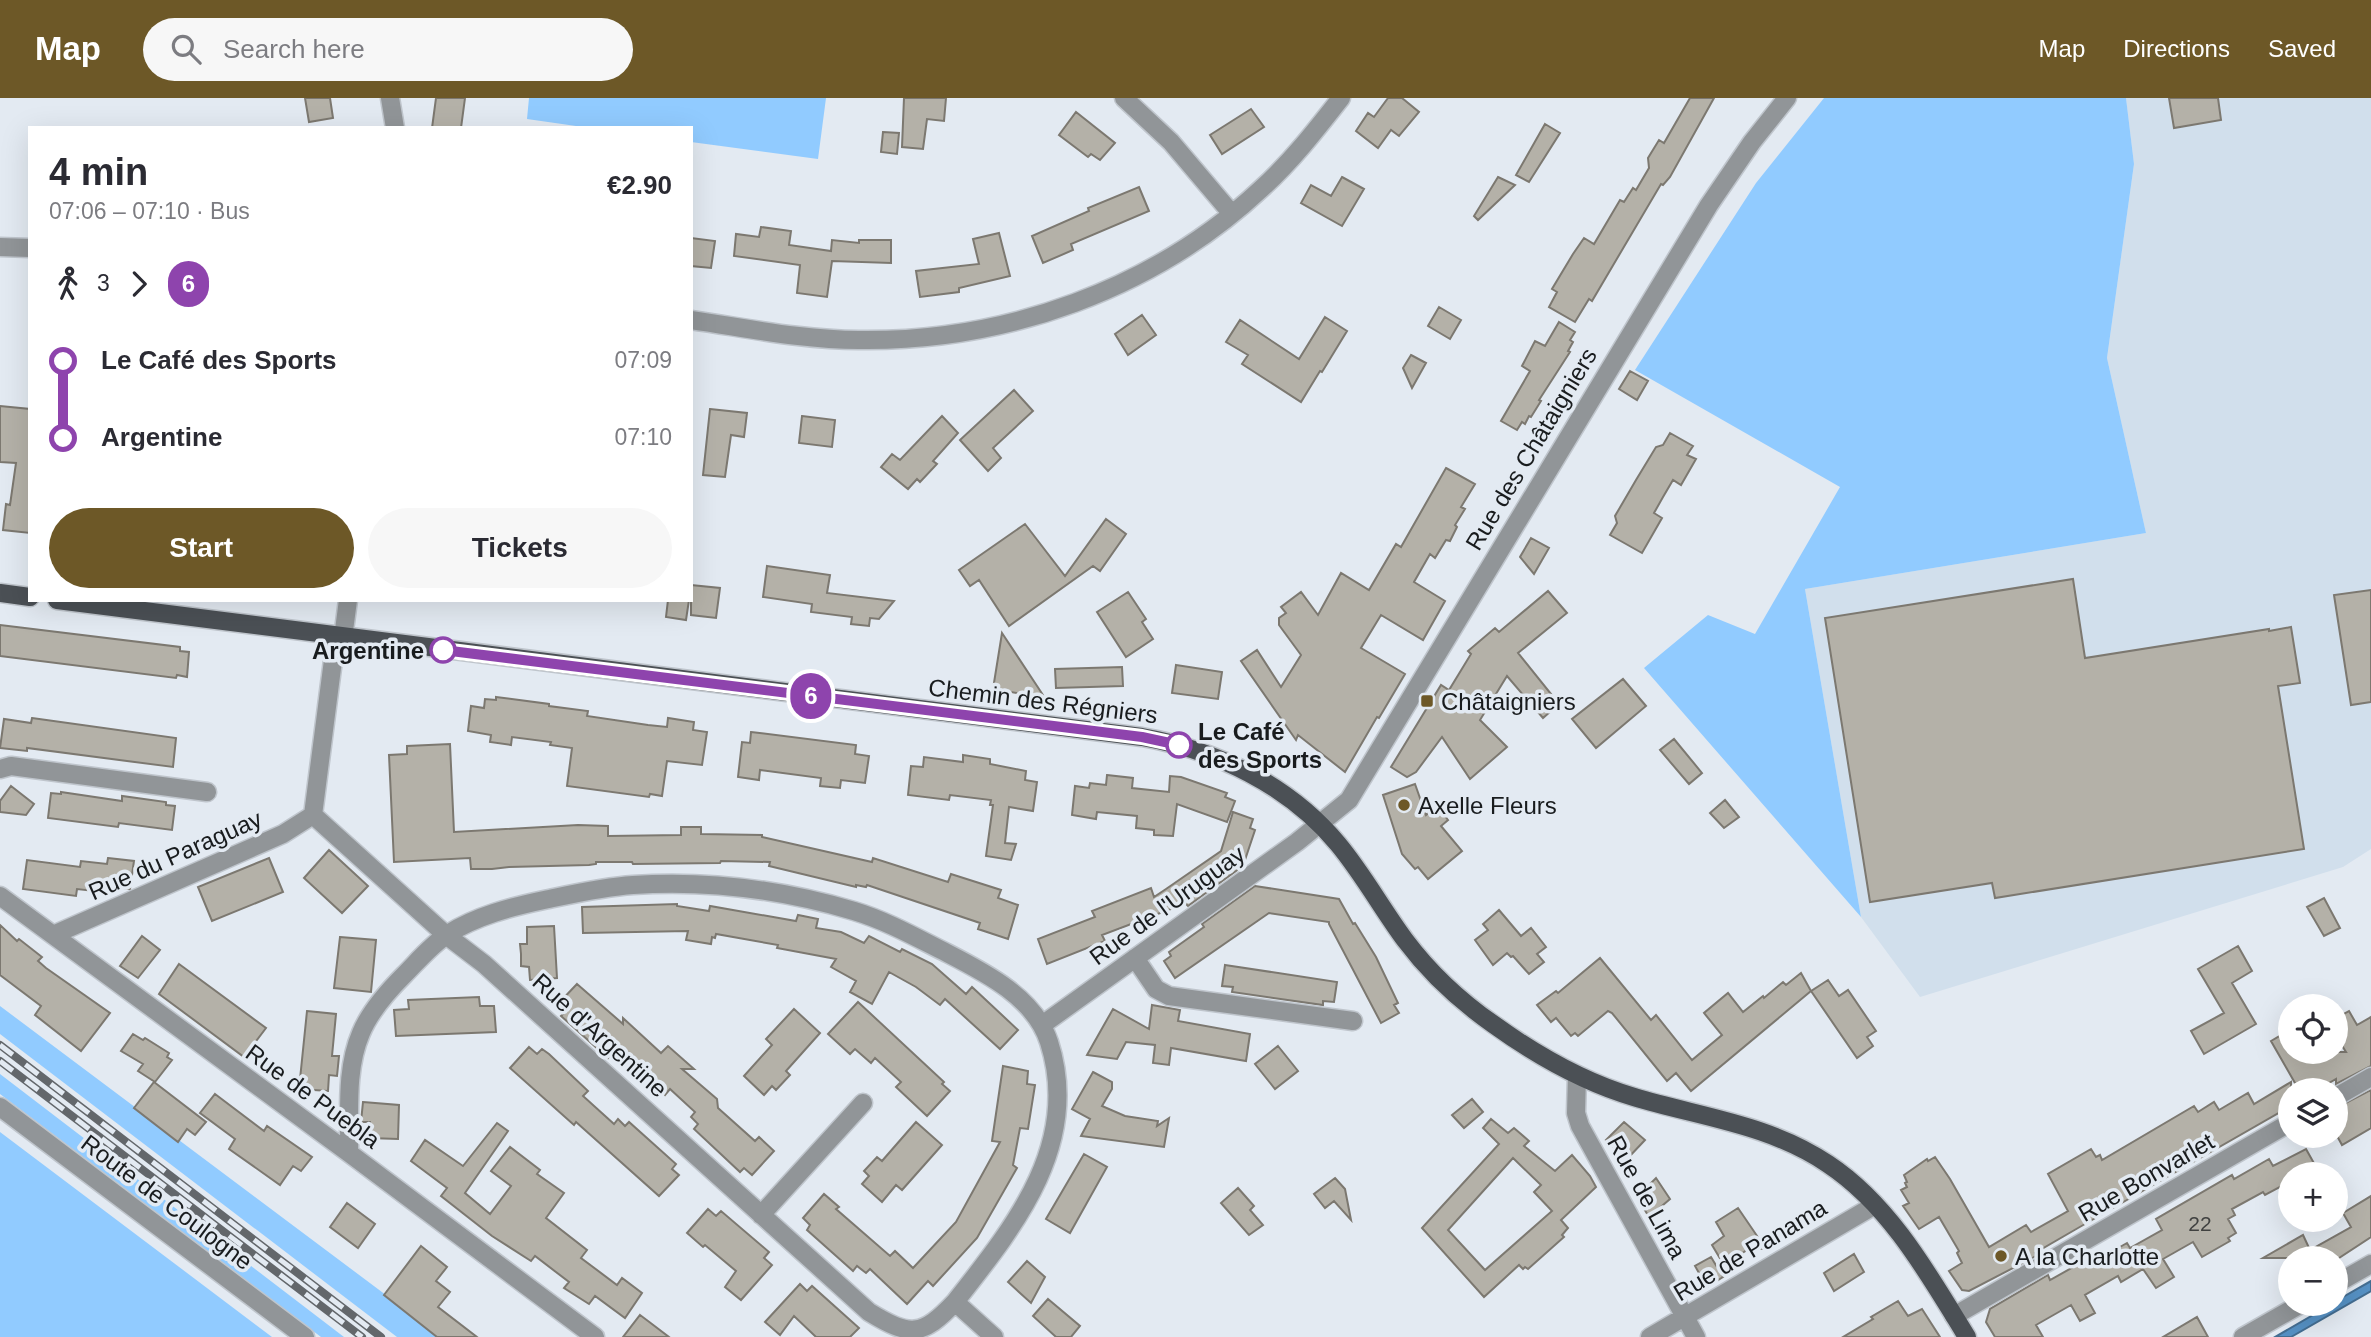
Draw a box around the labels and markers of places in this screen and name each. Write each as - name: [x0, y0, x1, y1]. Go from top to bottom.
- place label: Argentine: [312, 637, 424, 664]
- marker: Argentine: [430, 637, 456, 663]
- place label: Châtaigniers: [1441, 688, 1576, 715]
- marker: Châtaigniers: [1419, 693, 1435, 709]
- place label: Le Café des Sports: [1198, 718, 1322, 773]
- marker: Le Café des Sports: [1166, 732, 1192, 758]
- place label: Axelle Fleurs: [1418, 792, 1557, 819]
- marker: Axelle Fleurs: [1396, 797, 1412, 813]
- place label: A la Charlotte: [2015, 1243, 2159, 1270]
- marker: A la Charlotte: [1993, 1248, 2009, 1264]

